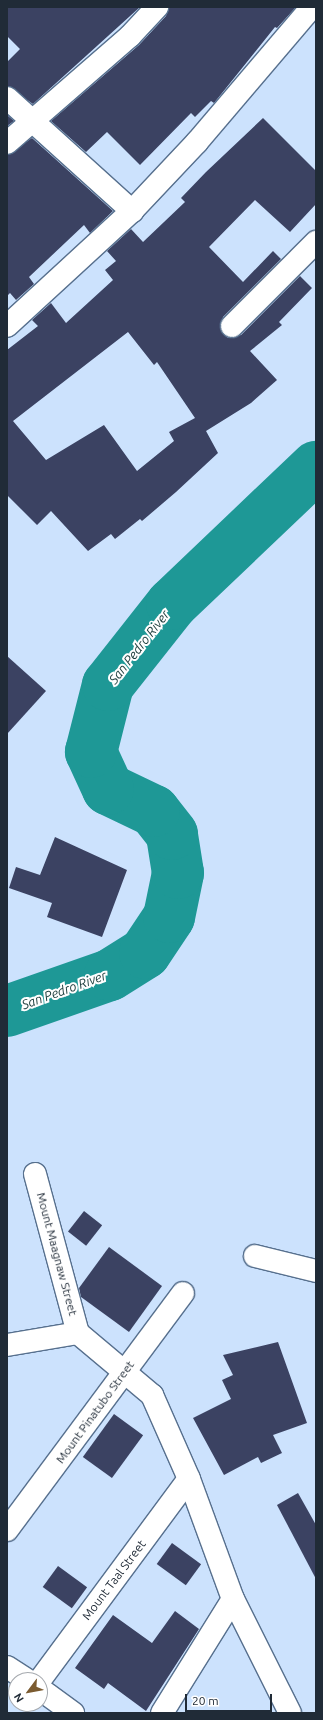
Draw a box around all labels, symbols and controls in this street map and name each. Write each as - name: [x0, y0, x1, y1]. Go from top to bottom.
- water label: San Pedro River: [105, 607, 173, 687]
- water label: San Pedro River: [19, 967, 109, 1013]
- street label: Mount Maagnaw Street: [34, 1191, 80, 1317]
- street label: Mount Pinatubo Street: [53, 1358, 137, 1466]
- street label: Mount Taal Street: [79, 1537, 149, 1623]
- north arrow: [8, 1672, 48, 1712]
- scale bar: [187, 1686, 274, 1712]
- text: N: [11, 1691, 26, 1704]
- text: 20 m: [192, 1694, 219, 1707]

